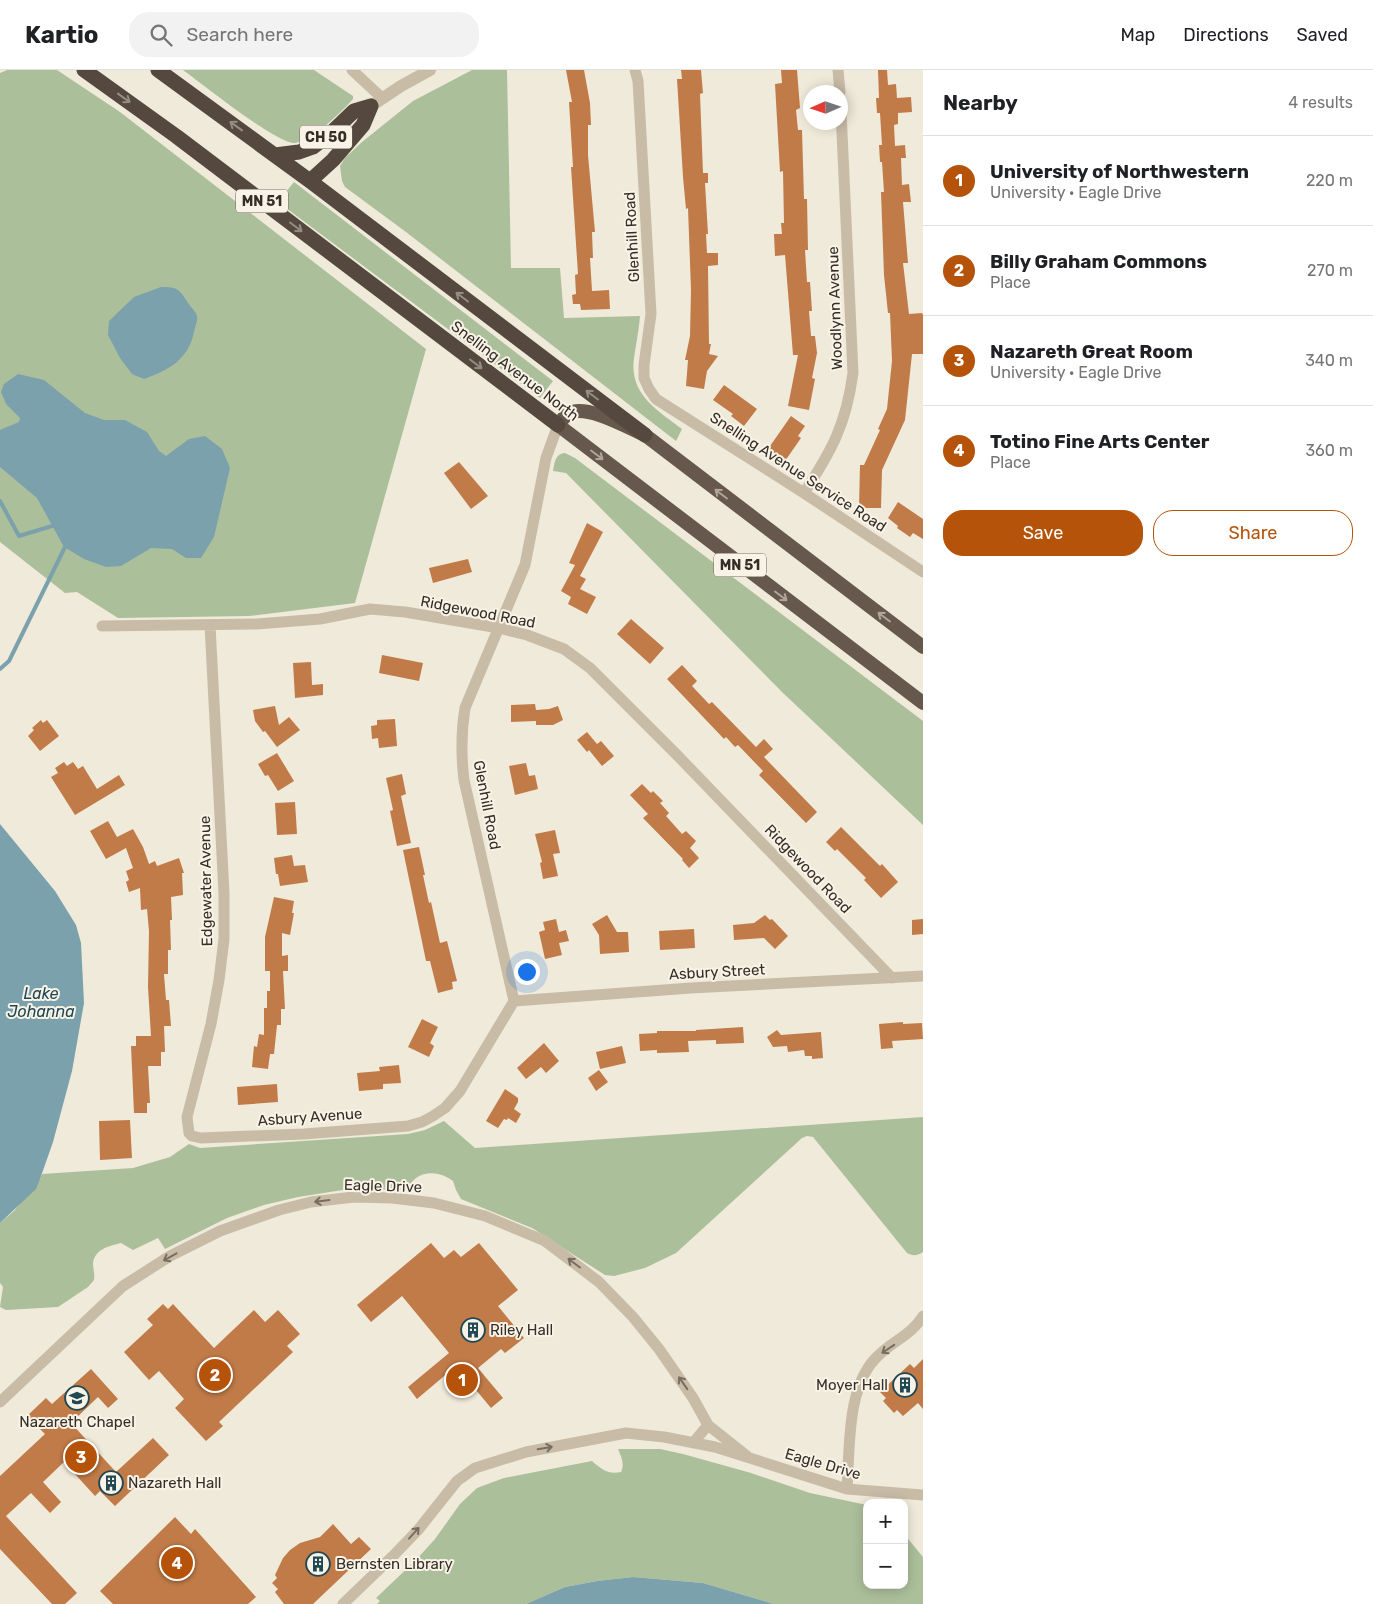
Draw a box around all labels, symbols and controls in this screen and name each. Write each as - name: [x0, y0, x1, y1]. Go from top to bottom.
- search box: [129, 12, 479, 57]
- text: Kartio: [25, 21, 99, 49]
- icon: search: [147, 21, 175, 49]
- text: Search here: [187, 23, 293, 46]
- text: Map: [1120, 24, 1155, 46]
- text: Directions: [1183, 24, 1269, 46]
- text: Saved: [1297, 24, 1348, 46]
- north arrow: [803, 85, 848, 130]
- text: Nearby: [943, 90, 1018, 115]
- one-way arrow: [117, 93, 131, 103]
- text: 4 results: [1288, 93, 1353, 112]
- one-way arrow: [229, 121, 243, 131]
- road number: CH 50: [300, 126, 352, 148]
- text: University of Northwestern: [990, 160, 1249, 183]
- text: 1: [955, 171, 963, 190]
- text: 220 m: [1306, 171, 1353, 190]
- text: University · Eagle Drive: [990, 183, 1162, 202]
- road number: MN 51: [236, 190, 288, 212]
- street label: Glenhill Road: [621, 191, 643, 283]
- one-way arrow: [289, 222, 303, 232]
- street label: Woodlynn Avenue: [824, 246, 846, 370]
- text: Billy Graham Commons: [990, 250, 1207, 273]
- text: 2: [954, 261, 964, 280]
- text: 270 m: [1307, 261, 1353, 280]
- text: Place: [990, 273, 1031, 292]
- one-way arrow: [456, 291, 469, 302]
- street label: Snelling Avenue North: [448, 317, 582, 425]
- text: Nazareth Great Room: [990, 340, 1193, 363]
- text: 3: [954, 351, 964, 370]
- text: 340 m: [1305, 351, 1353, 370]
- one-way arrow: [470, 358, 483, 369]
- text: University · Eagle Drive: [990, 363, 1162, 382]
- one-way arrow: [585, 390, 599, 400]
- street label: Snelling Avenue Service Road: [706, 408, 890, 536]
- text: Totino Fine Arts Center: [990, 430, 1209, 453]
- text: 4: [954, 441, 964, 460]
- text: 360 m: [1305, 441, 1353, 460]
- one-way arrow: [590, 450, 604, 460]
- text: Place: [990, 453, 1031, 472]
- one-way arrow: [714, 489, 728, 499]
- button: Save: [943, 510, 1143, 556]
- button: Share: [1153, 510, 1353, 556]
- road number: MN 51: [714, 554, 766, 576]
- one-way arrow: [774, 591, 787, 602]
- street label: Ridgewood Road: [419, 592, 537, 632]
- one-way arrow: [878, 612, 891, 623]
- street label: Glenhill Road: [470, 759, 504, 851]
- street label: Edgewater Avenue: [196, 816, 216, 946]
- street label: Ridgewood Road: [761, 821, 855, 917]
- your location: [514, 959, 540, 985]
- street label: Asbury Street: [668, 960, 766, 984]
- water label: Lake Johanna: [7, 984, 75, 1021]
- street label: Asbury Avenue: [257, 1104, 363, 1130]
- street label: Eagle Drive: [344, 1176, 422, 1196]
- one-way arrow: [314, 1196, 330, 1206]
- one-way arrow: [163, 1252, 178, 1262]
- one-way arrow: [568, 1258, 581, 1269]
- building icon: Riley Hall: [460, 1317, 486, 1343]
- place label: Riley Hall: [490, 1321, 553, 1339]
- one-way arrow: [881, 1344, 895, 1354]
- pin: 2: [199, 1356, 231, 1394]
- pin: 1: [446, 1361, 478, 1399]
- building icon: Moyer Hall: [892, 1372, 918, 1398]
- one-way arrow: [678, 1376, 688, 1390]
- place label: Moyer Hall: [816, 1376, 888, 1394]
- school or university icon: Nazareth Chapel: [64, 1385, 90, 1411]
- place label: Nazareth Chapel: [19, 1413, 135, 1431]
- pin: 3: [65, 1438, 97, 1476]
- one-way arrow: [537, 1443, 553, 1453]
- street label: Eagle Drive: [783, 1445, 863, 1483]
- building icon: Nazareth Hall: [98, 1470, 124, 1496]
- place label: Nazareth Hall: [128, 1474, 221, 1492]
- map controls: [863, 1499, 908, 1589]
- button: +: [863, 1499, 908, 1544]
- one-way arrow: [409, 1526, 420, 1539]
- pin: 4: [161, 1544, 193, 1582]
- button: −: [863, 1544, 908, 1589]
- building icon: Bernsten Library: [305, 1551, 331, 1577]
- place label: Bernsten Library: [336, 1555, 453, 1573]

